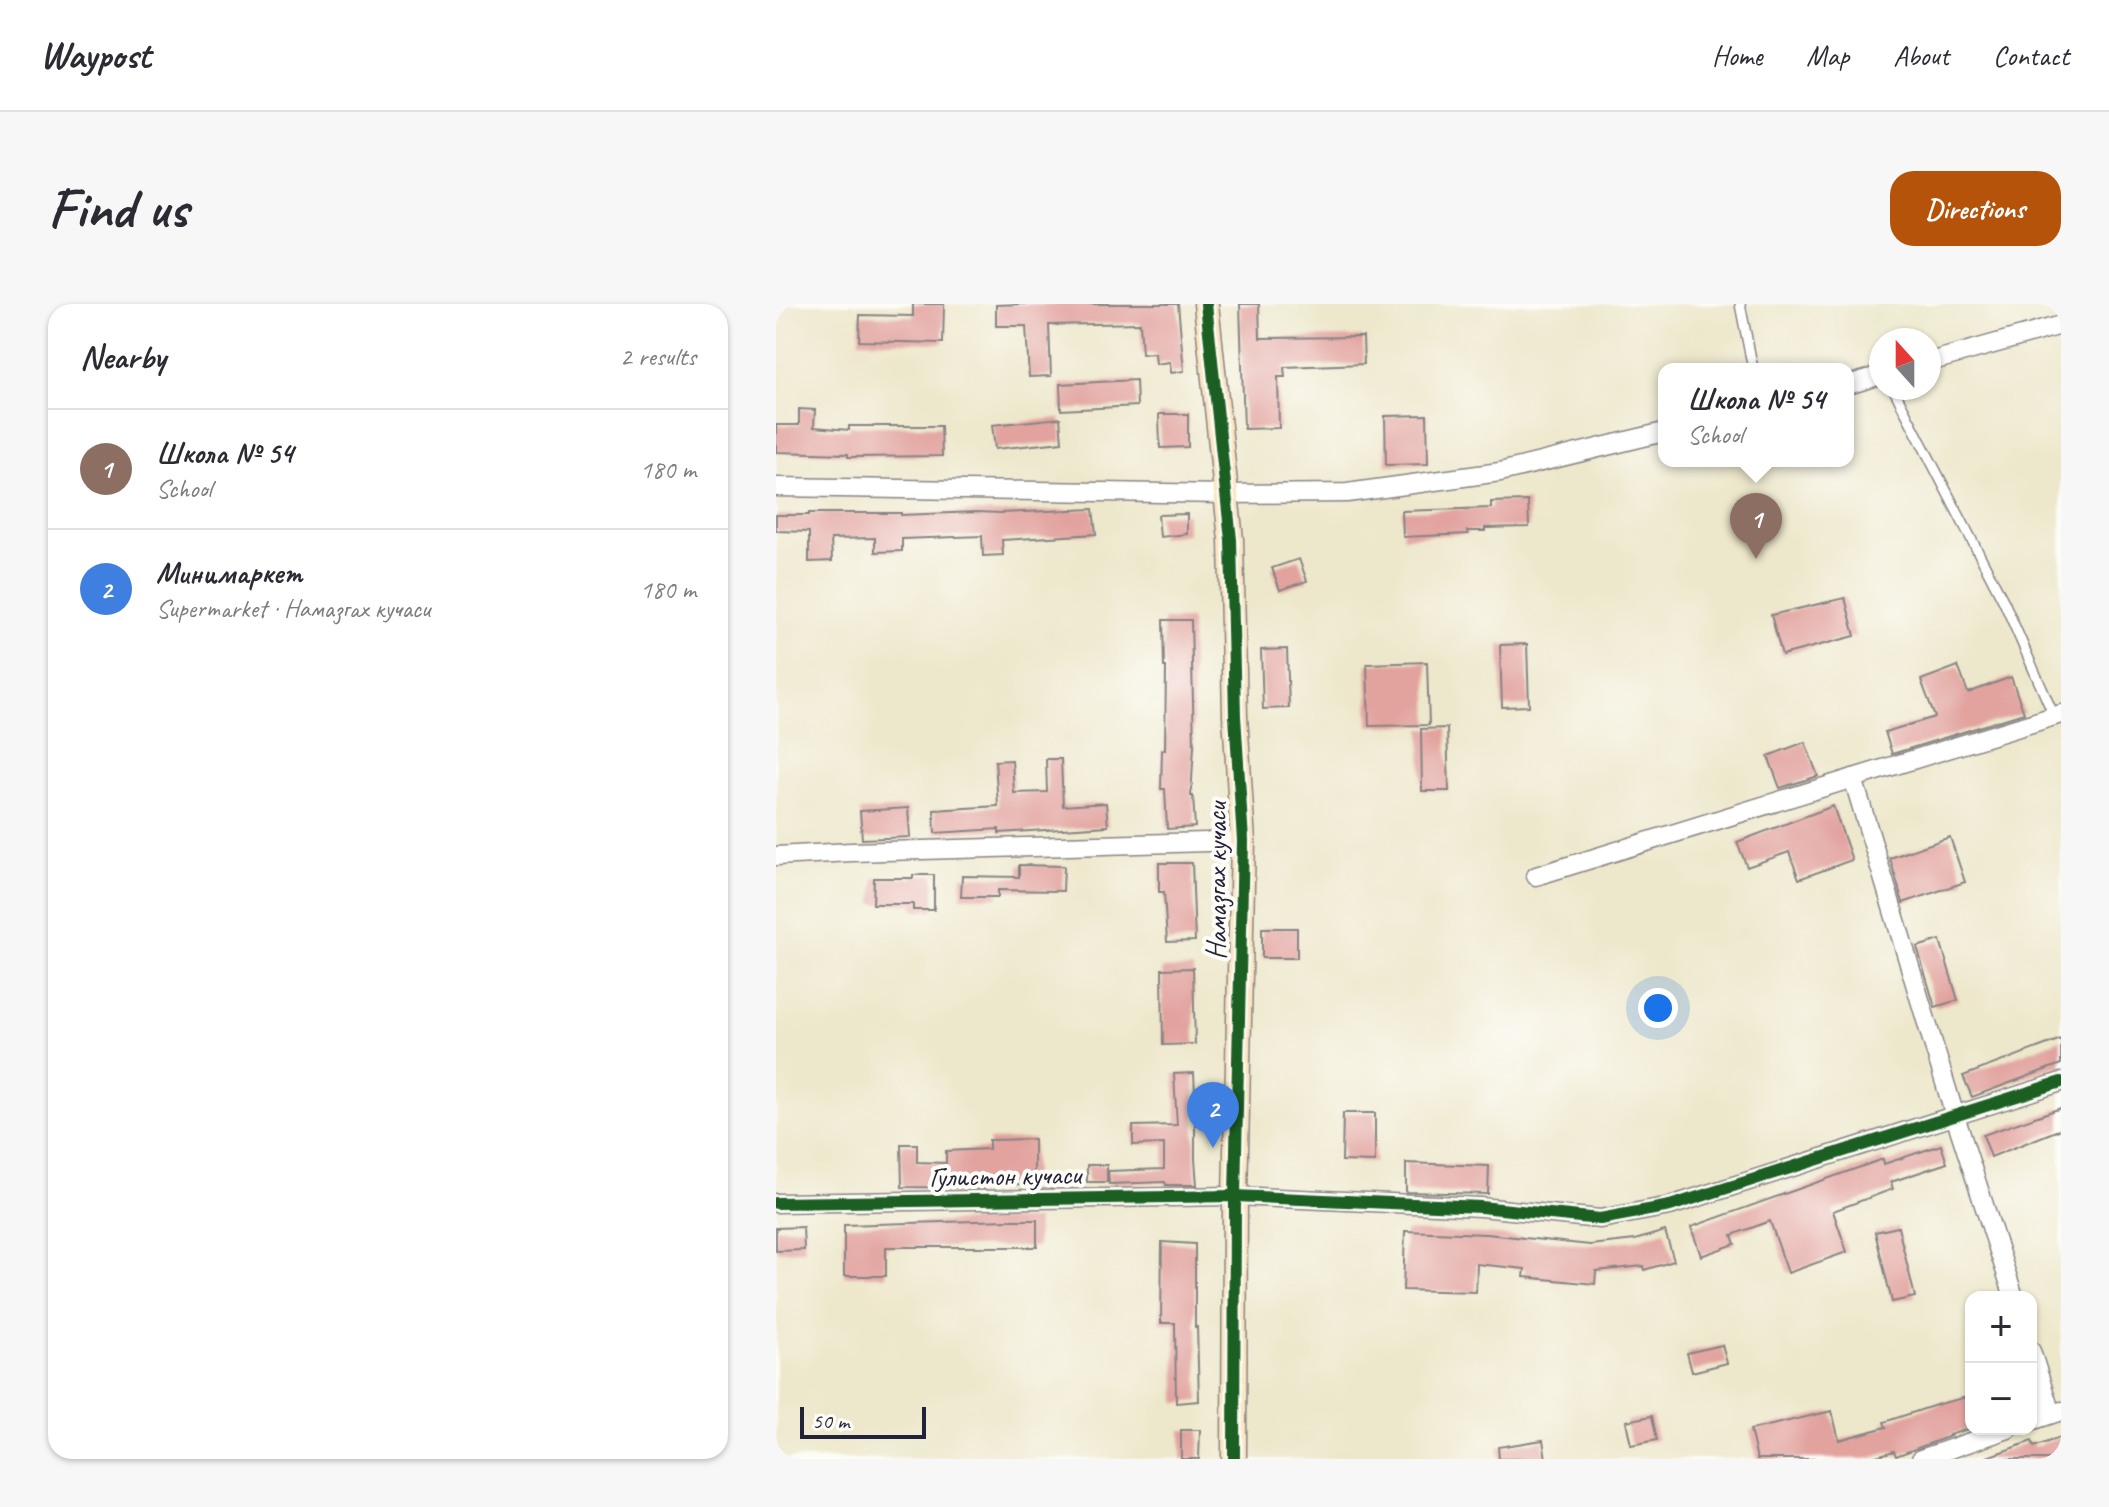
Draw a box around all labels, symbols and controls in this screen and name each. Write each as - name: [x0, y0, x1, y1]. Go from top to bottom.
- text: Waypost: [40, 32, 151, 79]
- text: Home: [1712, 38, 1762, 73]
- text: Map: [1806, 38, 1849, 73]
- text: About: [1893, 38, 1949, 73]
- text: Contact: [1993, 38, 2069, 73]
- button: Directions: [1890, 171, 2061, 246]
- text: Find us: [48, 173, 188, 244]
- north arrow: [1869, 328, 1941, 400]
- text: Nearby: [80, 335, 166, 378]
- text: 2 results: [620, 340, 696, 373]
- popup: [1658, 363, 1854, 467]
- text: Школа № 54: [1687, 380, 1825, 418]
- text: School: [1687, 418, 1743, 451]
- text: Школа № 54: [156, 434, 293, 472]
- text: 1: [100, 453, 112, 486]
- text: 180 m: [640, 453, 696, 486]
- text: School: [156, 472, 212, 505]
- pin: 1: [1730, 493, 1782, 559]
- text: Минимаркет: [156, 554, 302, 592]
- text: 2: [100, 573, 112, 606]
- text: 180 m: [640, 573, 696, 606]
- text: Supermarket · Намазгах кучаси: [156, 592, 430, 625]
- street label: Намазгах кучаси: [1199, 799, 1234, 960]
- your location: [1638, 988, 1678, 1028]
- pin: 2: [1187, 1082, 1239, 1148]
- street label: Гулистон кучаси: [929, 1157, 1084, 1194]
- map controls: [1965, 1291, 2037, 1435]
- button: +: [1965, 1291, 2037, 1363]
- button: −: [1965, 1363, 2037, 1435]
- scale bar: [800, 1403, 926, 1439]
- text: 50 m: [812, 1407, 849, 1435]

